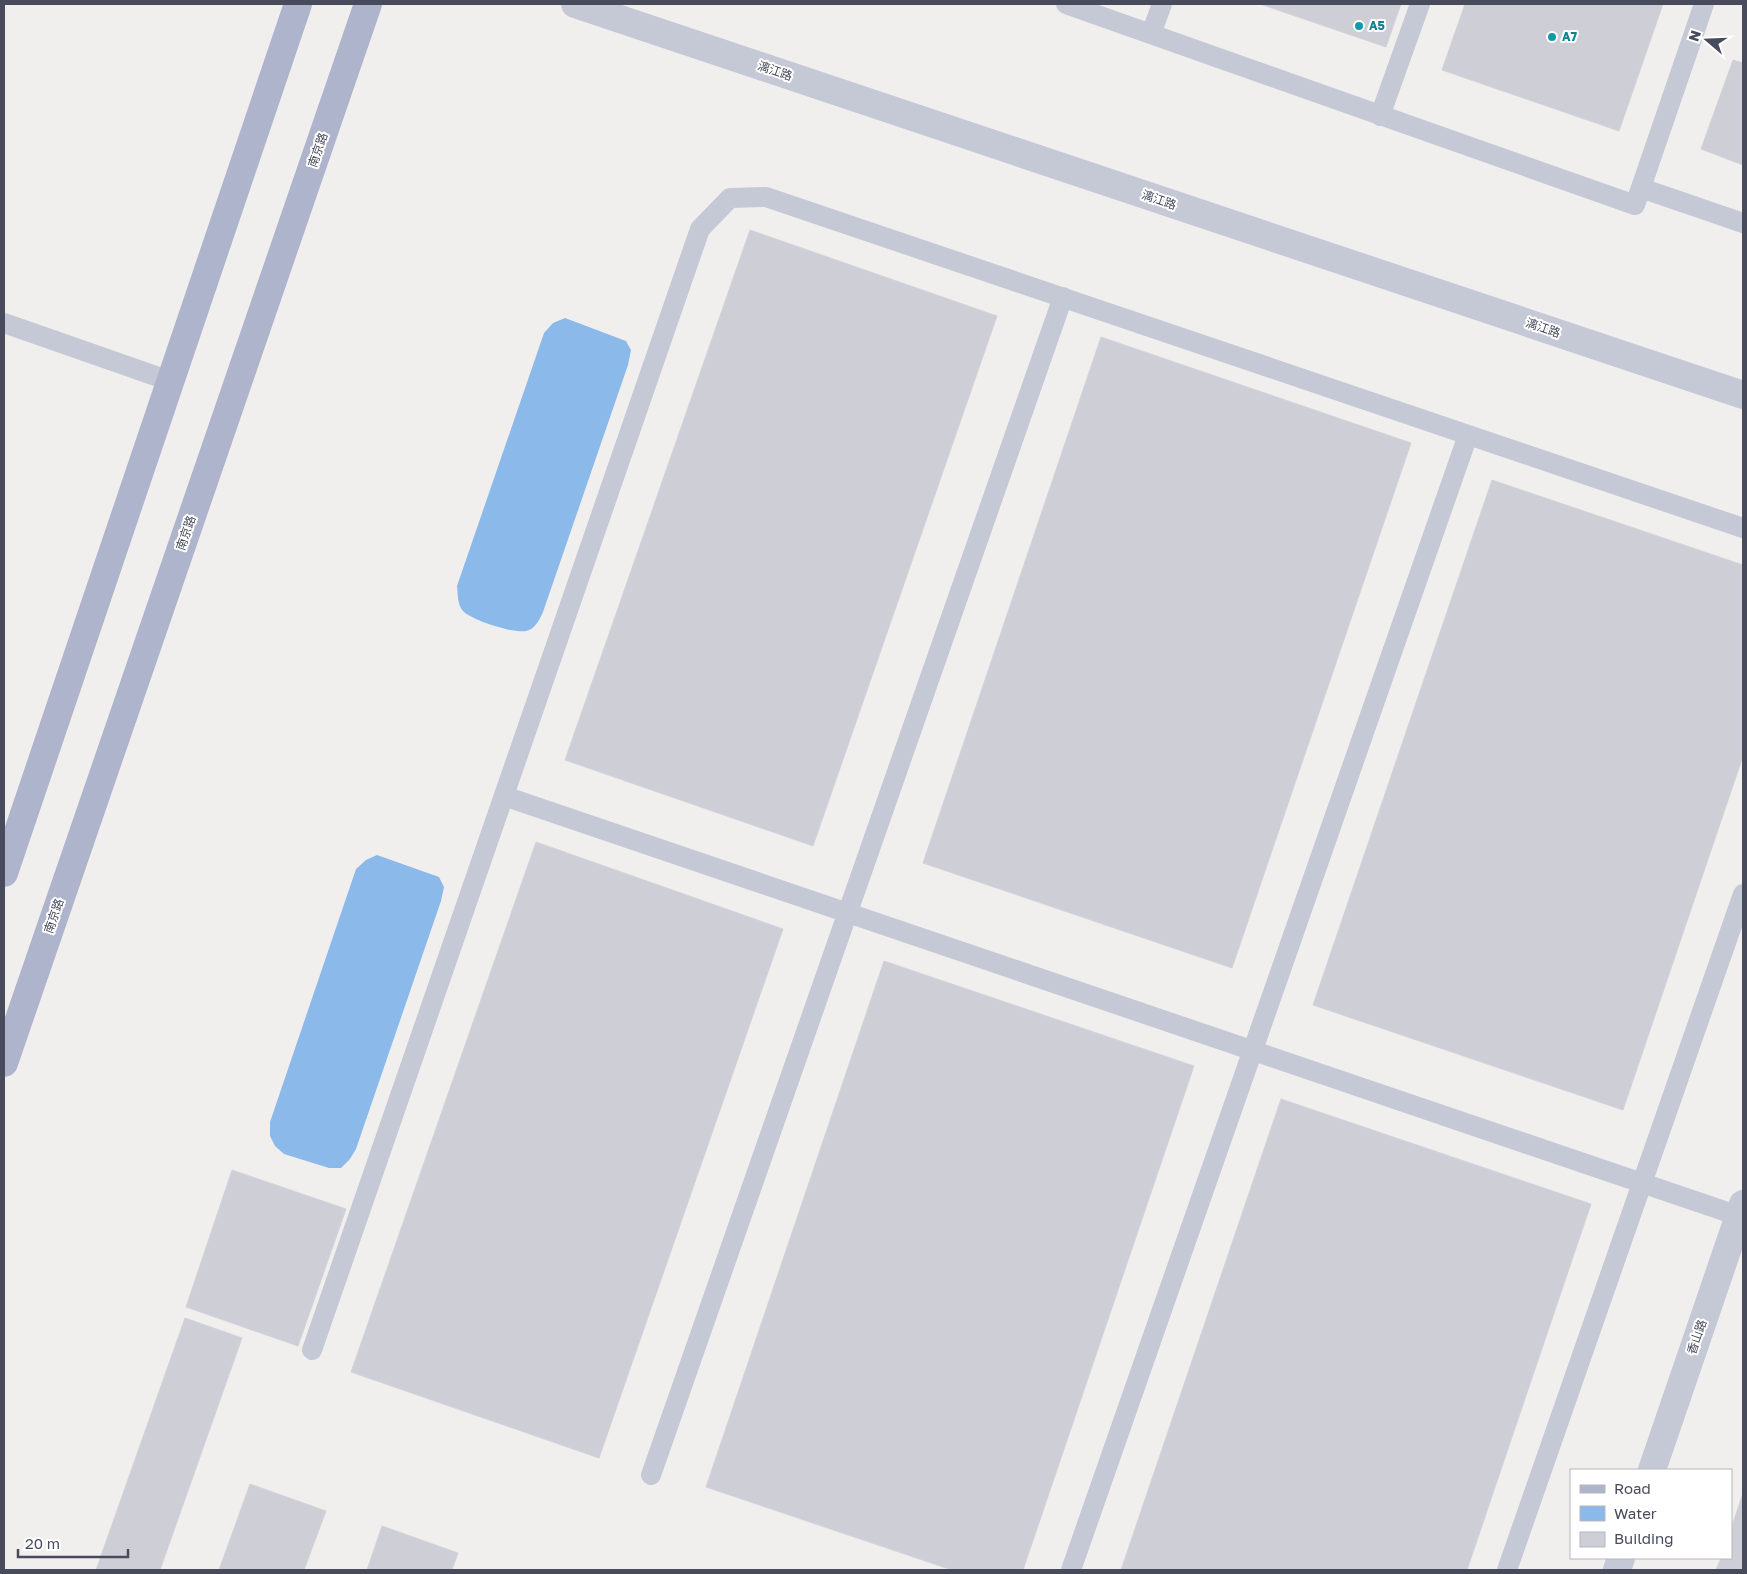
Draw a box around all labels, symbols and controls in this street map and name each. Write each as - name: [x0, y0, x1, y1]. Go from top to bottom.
- north arrow: [1682, 15, 1732, 65]
- place label: A5: [1369, 18, 1385, 33]
- marker: A5: [1353, 20, 1365, 32]
- text: N: [1684, 28, 1704, 43]
- place label: A7: [1562, 29, 1578, 44]
- marker: A7: [1546, 31, 1558, 43]
- street label: 漓江路: [756, 58, 795, 83]
- street label: 南京路: [305, 130, 330, 169]
- street label: 漓江路: [1140, 187, 1179, 212]
- street label: 漓江路: [1524, 315, 1563, 340]
- street label: 南京路: [173, 513, 198, 552]
- street label: 南京路: [41, 896, 66, 935]
- street label: 香山路: [1684, 1317, 1709, 1356]
- legend: [1570, 1469, 1732, 1559]
- text: Road: [1614, 1479, 1651, 1497]
- text: Water: [1614, 1504, 1657, 1522]
- scale bar: [18, 1526, 128, 1558]
- text: Building: [1614, 1529, 1674, 1547]
- text: 20 m: [25, 1534, 60, 1552]

